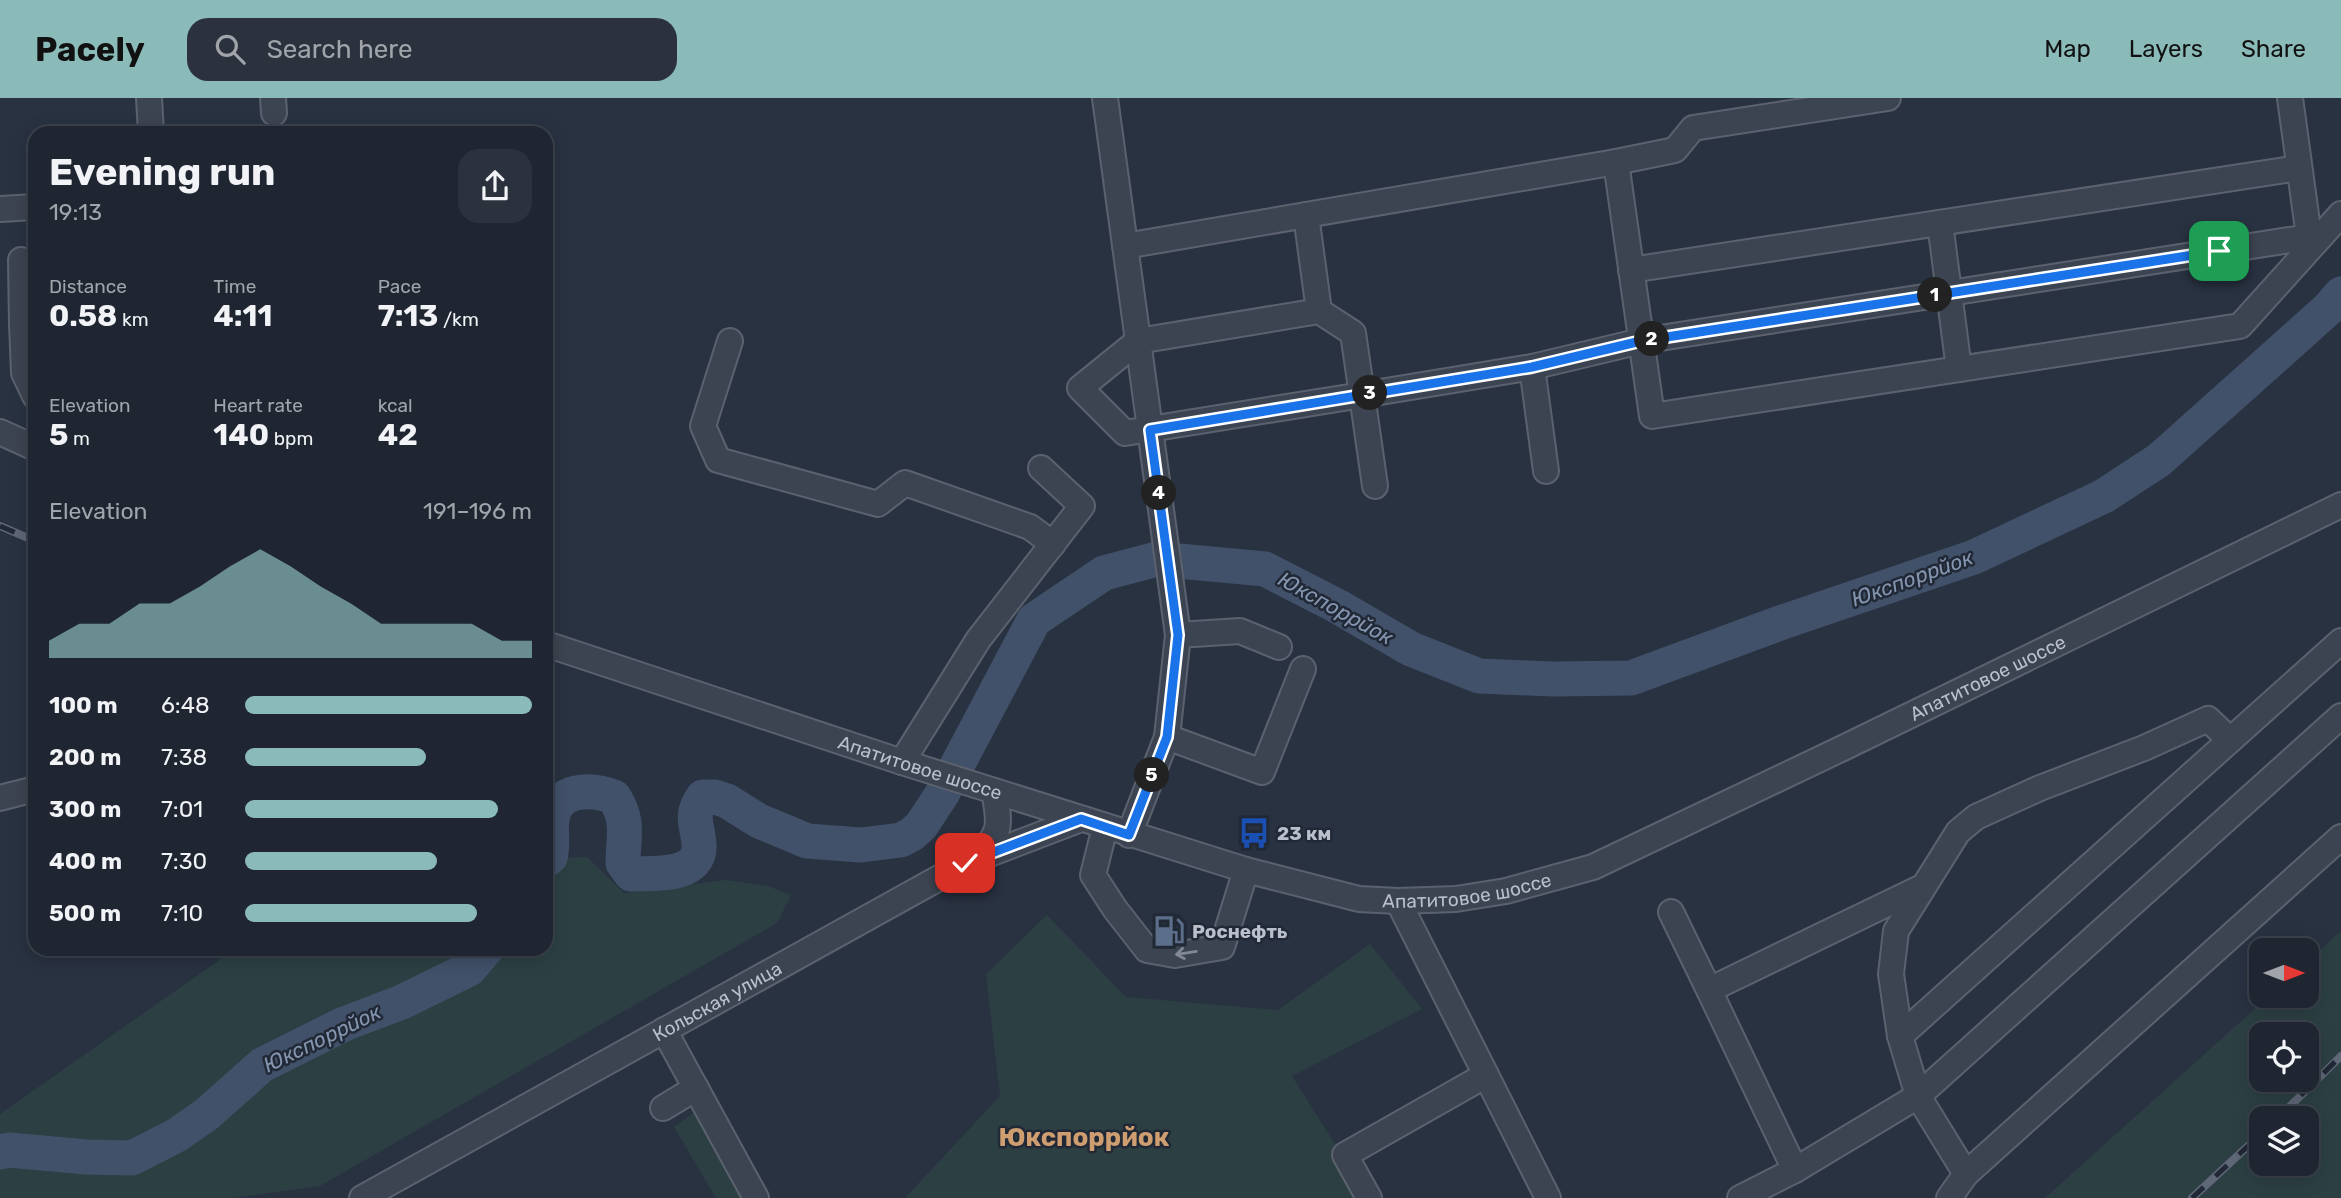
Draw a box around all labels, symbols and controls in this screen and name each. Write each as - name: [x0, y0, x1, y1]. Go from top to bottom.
- search box: [187, 18, 677, 81]
- text: Pacely: [35, 30, 145, 69]
- icon: search: [211, 30, 249, 68]
- text: Search here: [267, 34, 412, 65]
- text: Map: [2044, 35, 2091, 63]
- text: Layers: [2129, 35, 2203, 63]
- text: Share: [2241, 35, 2306, 63]
- text: Evening run: [49, 149, 275, 195]
- button: share: [458, 149, 532, 223]
- text: 19:13: [49, 198, 102, 226]
- pin: [2189, 221, 2249, 281]
- icon: arrive: [2200, 232, 2238, 270]
- text: Distance: [49, 275, 127, 298]
- text: Time: [213, 275, 256, 298]
- text: Pace: [378, 275, 421, 298]
- pin: 1: [1918, 278, 1952, 312]
- text: 1: [1930, 283, 1939, 306]
- text: 0.58: [49, 298, 117, 334]
- text: 4:11: [213, 298, 272, 334]
- text: 7:13: [378, 298, 438, 334]
- text: km: [117, 308, 149, 331]
- text: /km: [438, 308, 479, 331]
- pin: 2: [1634, 322, 1670, 356]
- text: 2: [1645, 327, 1658, 350]
- pin: 3: [1352, 376, 1388, 410]
- text: 3: [1363, 381, 1376, 404]
- text: Elevation: [49, 394, 130, 417]
- text: Heart rate: [213, 394, 303, 417]
- text: kcal: [378, 394, 413, 417]
- text: 5: [49, 417, 68, 453]
- text: 140: [213, 417, 269, 453]
- text: 42: [378, 417, 418, 453]
- text: m: [68, 427, 90, 450]
- text: bpm: [269, 427, 313, 450]
- pin: 4: [1142, 476, 1176, 510]
- text: 4: [1152, 481, 1165, 504]
- text: Elevation: [49, 497, 148, 525]
- text: 191–196 m: [423, 497, 532, 525]
- water label: Юкспоррйок: [1848, 544, 1977, 612]
- water label: Юкспоррйок: [1274, 566, 1399, 650]
- street label: Апатитовое шоссе: [1906, 630, 2069, 725]
- text: 100 m: [49, 691, 118, 719]
- text: 6:48: [161, 691, 210, 719]
- street label: Апатитовое шоссе: [835, 730, 1005, 804]
- text: 200 m: [49, 743, 121, 771]
- text: 7:38: [161, 743, 207, 771]
- pin: 5: [1134, 758, 1170, 792]
- text: 5: [1145, 763, 1158, 786]
- text: 300 m: [49, 795, 121, 823]
- text: 7:01: [161, 795, 203, 823]
- bus stop icon: 23 км: [1237, 816, 1271, 850]
- place label: 23 км: [1277, 822, 1331, 845]
- pin: [935, 833, 995, 893]
- icon: check: [946, 844, 984, 882]
- text: 400 m: [49, 847, 122, 875]
- text: 7:30: [161, 847, 207, 875]
- street label: Апатитовое шоссе: [1382, 868, 1554, 913]
- text: 500 m: [49, 899, 121, 927]
- text: 7:10: [161, 899, 203, 927]
- fuel station icon: Роснефть: [1152, 914, 1186, 948]
- place label: Роснефть: [1192, 920, 1288, 943]
- north arrow: [2249, 938, 2319, 1008]
- map controls: [2249, 938, 2319, 1176]
- one-way arrow: [1176, 947, 1198, 960]
- street label: Кольская улица: [649, 956, 785, 1046]
- water label: Юкспоррйок: [259, 998, 386, 1077]
- button: locate: [2249, 1022, 2319, 1092]
- button: layers: [2249, 1106, 2319, 1176]
- district label: Юкспоррйок: [999, 1122, 1170, 1153]

